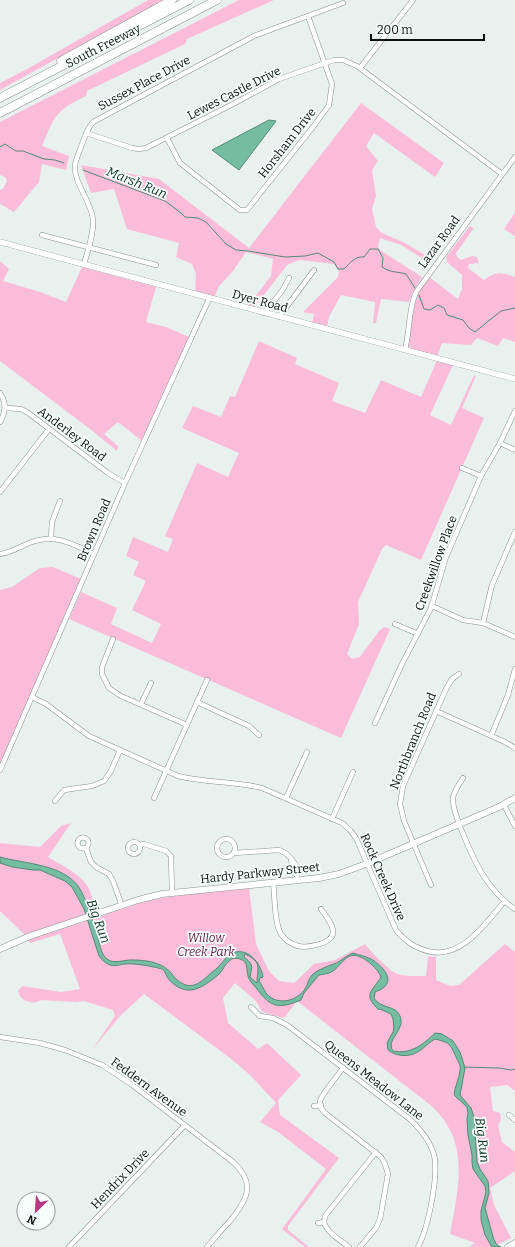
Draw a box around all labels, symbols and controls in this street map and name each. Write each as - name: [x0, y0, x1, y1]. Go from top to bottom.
- scale bar: [371, 16, 484, 42]
- street label: South Freeway: [63, 21, 143, 71]
- text: 200 m: [377, 23, 413, 37]
- street label: Sussex Place Drive: [95, 53, 193, 113]
- street label: Lewes Castle Drive: [185, 63, 283, 123]
- street label: Horsham Drive: [255, 105, 319, 181]
- water label: Marsh Run: [104, 164, 169, 201]
- street label: Lazar Road: [415, 213, 463, 271]
- street label: Dyer Road: [231, 287, 289, 315]
- street label: Anderley Road: [35, 404, 109, 464]
- street label: Brown Road: [74, 496, 114, 564]
- street label: Creekwillow Place: [412, 514, 460, 612]
- street label: Northbranch Road: [387, 691, 439, 791]
- street label: Rock Creek Drive: [357, 831, 409, 923]
- street label: Hardy Parkway Street: [200, 860, 321, 886]
- water label: Big Run: [84, 897, 113, 945]
- park label: Willow Creek Park: [177, 931, 235, 959]
- street label: Queens Meadow Lane: [322, 1037, 426, 1123]
- street label: Feddern Avenue: [108, 1055, 190, 1119]
- water label: Big Run: [472, 1117, 493, 1164]
- street label: Hendrix Drive: [88, 1146, 152, 1212]
- north arrow: [16, 1191, 56, 1231]
- text: N: [25, 1212, 39, 1227]

